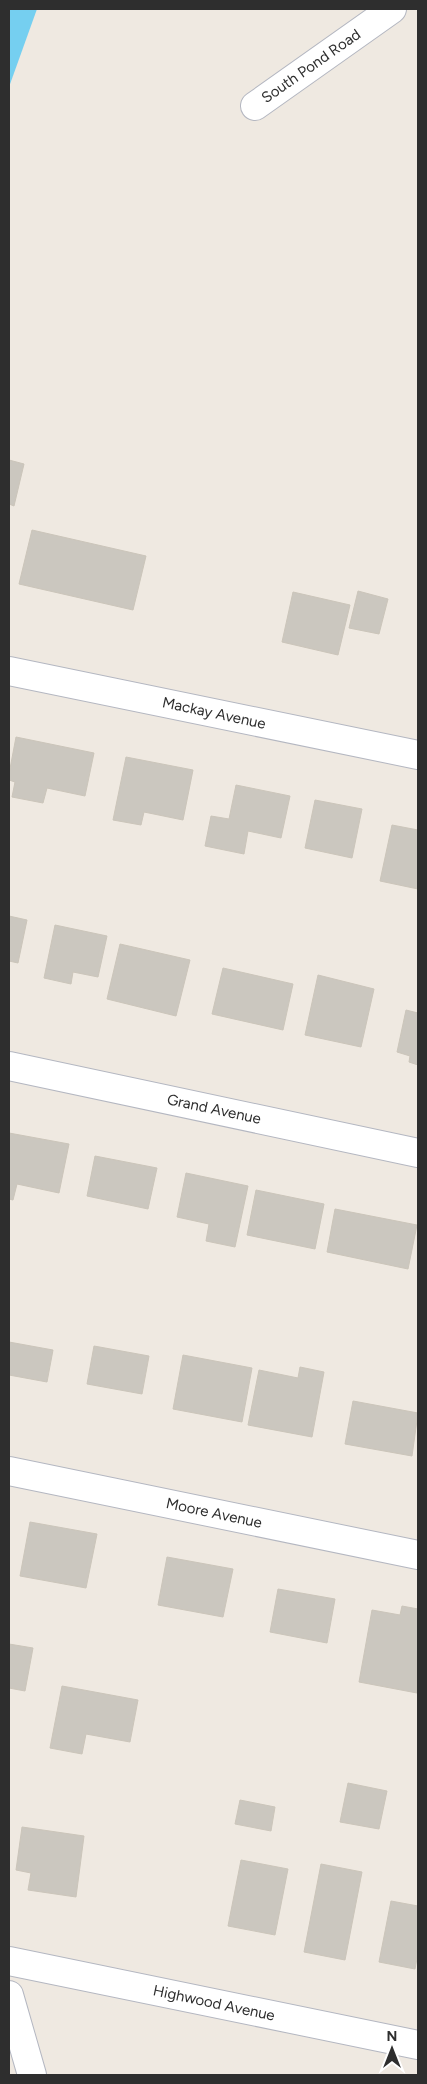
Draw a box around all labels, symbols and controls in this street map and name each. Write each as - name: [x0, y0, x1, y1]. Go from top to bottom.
- street label: South Pond Road: [258, 25, 364, 107]
- street label: Mackay Avenue: [161, 693, 267, 733]
- street label: Grand Avenue: [165, 1090, 263, 1128]
- street label: Moore Avenue: [164, 1494, 264, 1532]
- street label: Highwood Avenue: [151, 1981, 277, 2025]
- north arrow: [367, 2024, 417, 2074]
- text: N: [387, 2028, 397, 2045]

